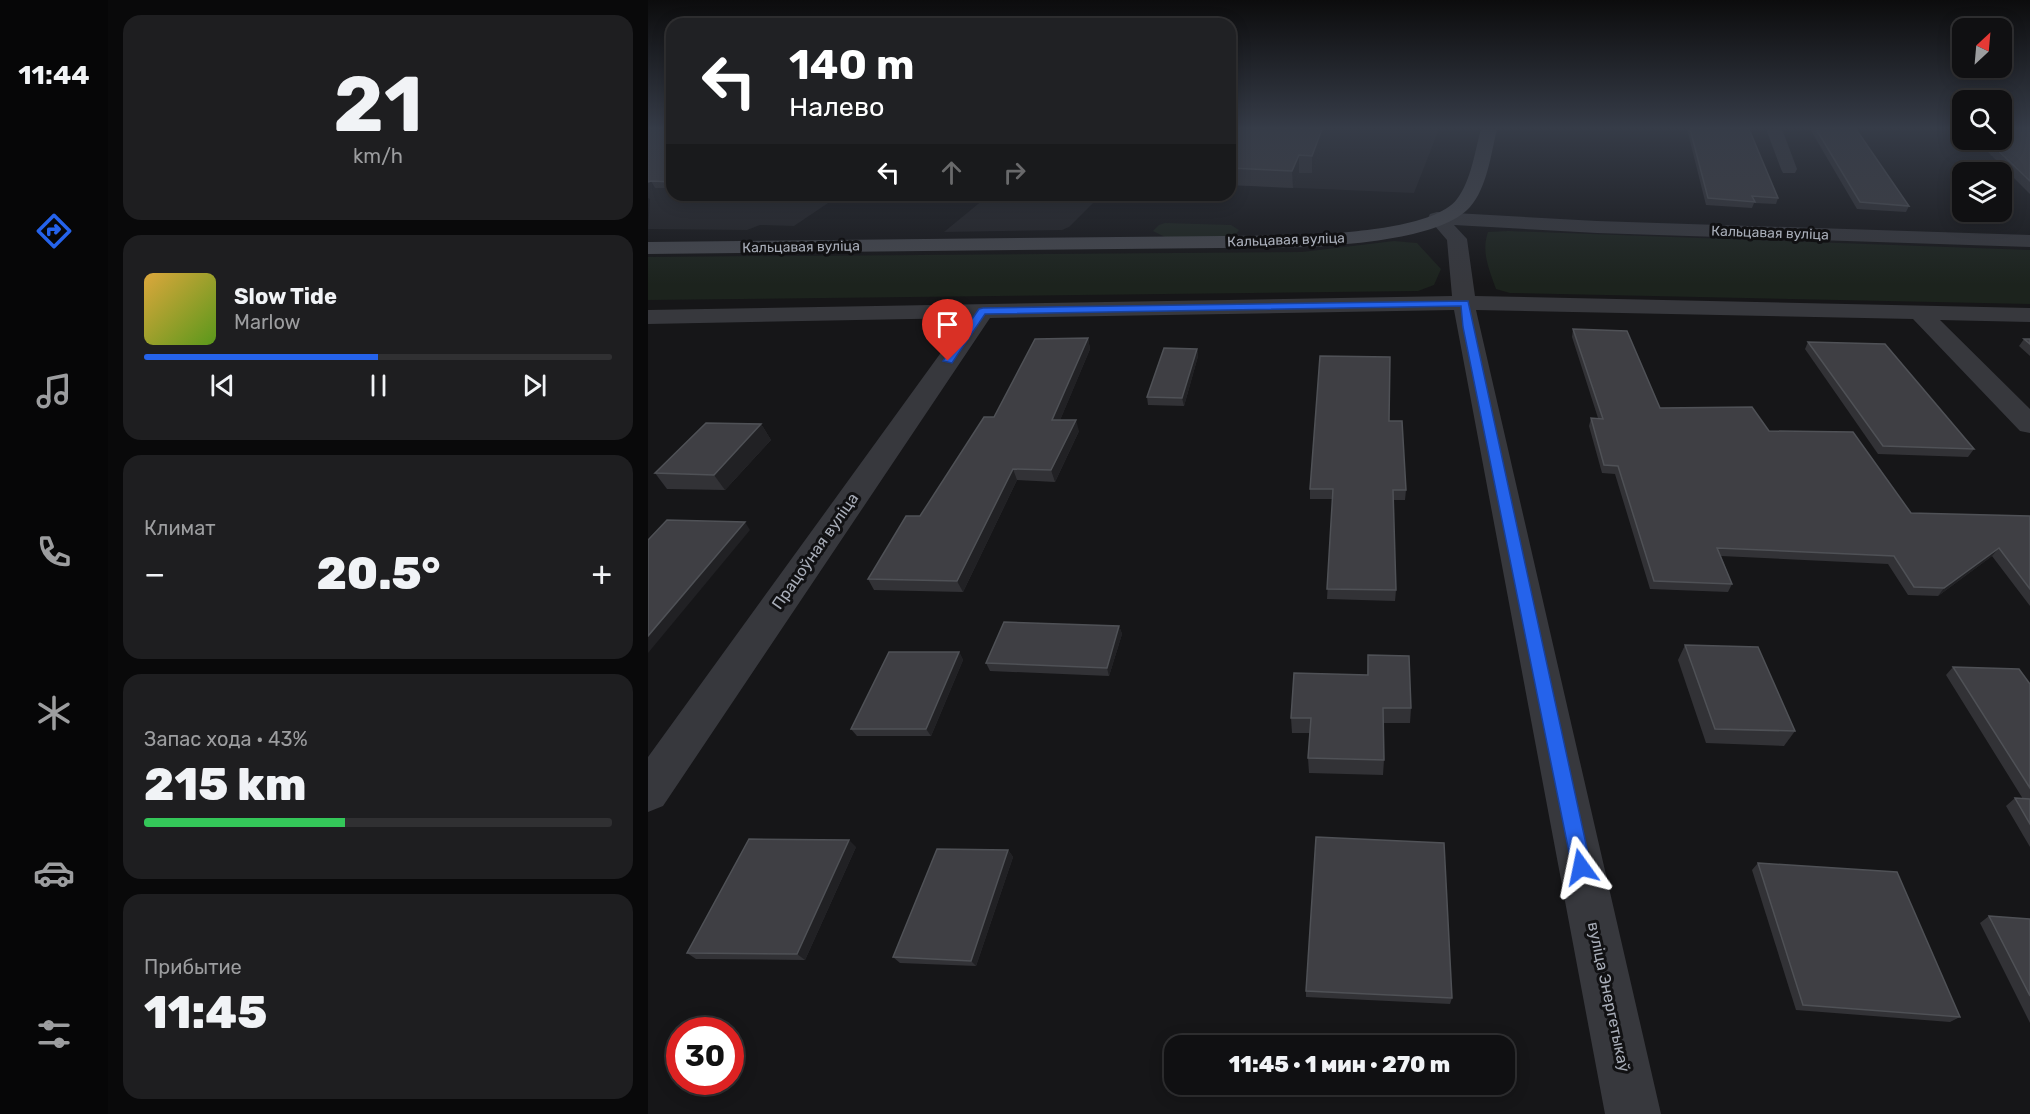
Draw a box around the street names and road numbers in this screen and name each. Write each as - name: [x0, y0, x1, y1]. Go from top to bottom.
- street label: Кальцавая вуліца: [1711, 222, 1829, 244]
- street label: Кальцавая вуліца: [1227, 229, 1345, 251]
- street label: Кальцавая вуліца: [742, 237, 860, 257]
- street label: Працоўная вуліца: [768, 489, 862, 613]
- street label: вуліца Энергетыкаў: [1584, 920, 1634, 1074]

